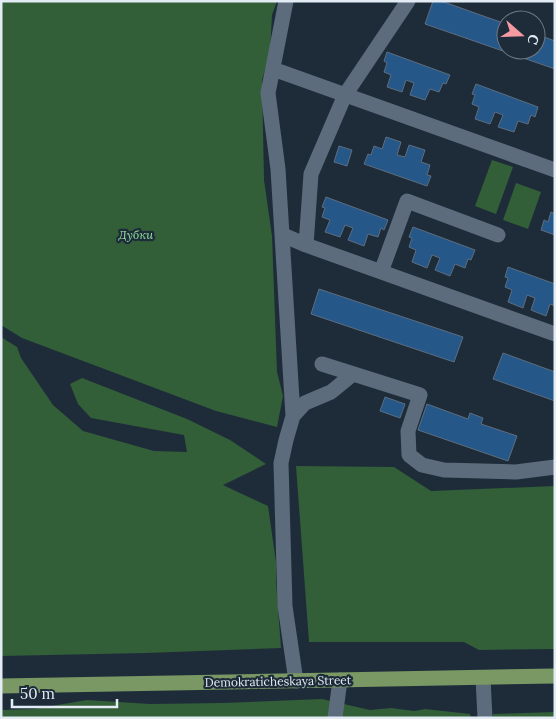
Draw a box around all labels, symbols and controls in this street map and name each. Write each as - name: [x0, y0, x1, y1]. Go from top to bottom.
- north arrow: [496, 10, 546, 60]
- text: С: [523, 32, 543, 47]
- park label: Дубки: [118, 227, 154, 242]
- street label: Demokraticheskaya Street: [205, 672, 352, 690]
- scale bar: [12, 676, 118, 708]
- text: 50 m: [20, 684, 55, 703]

